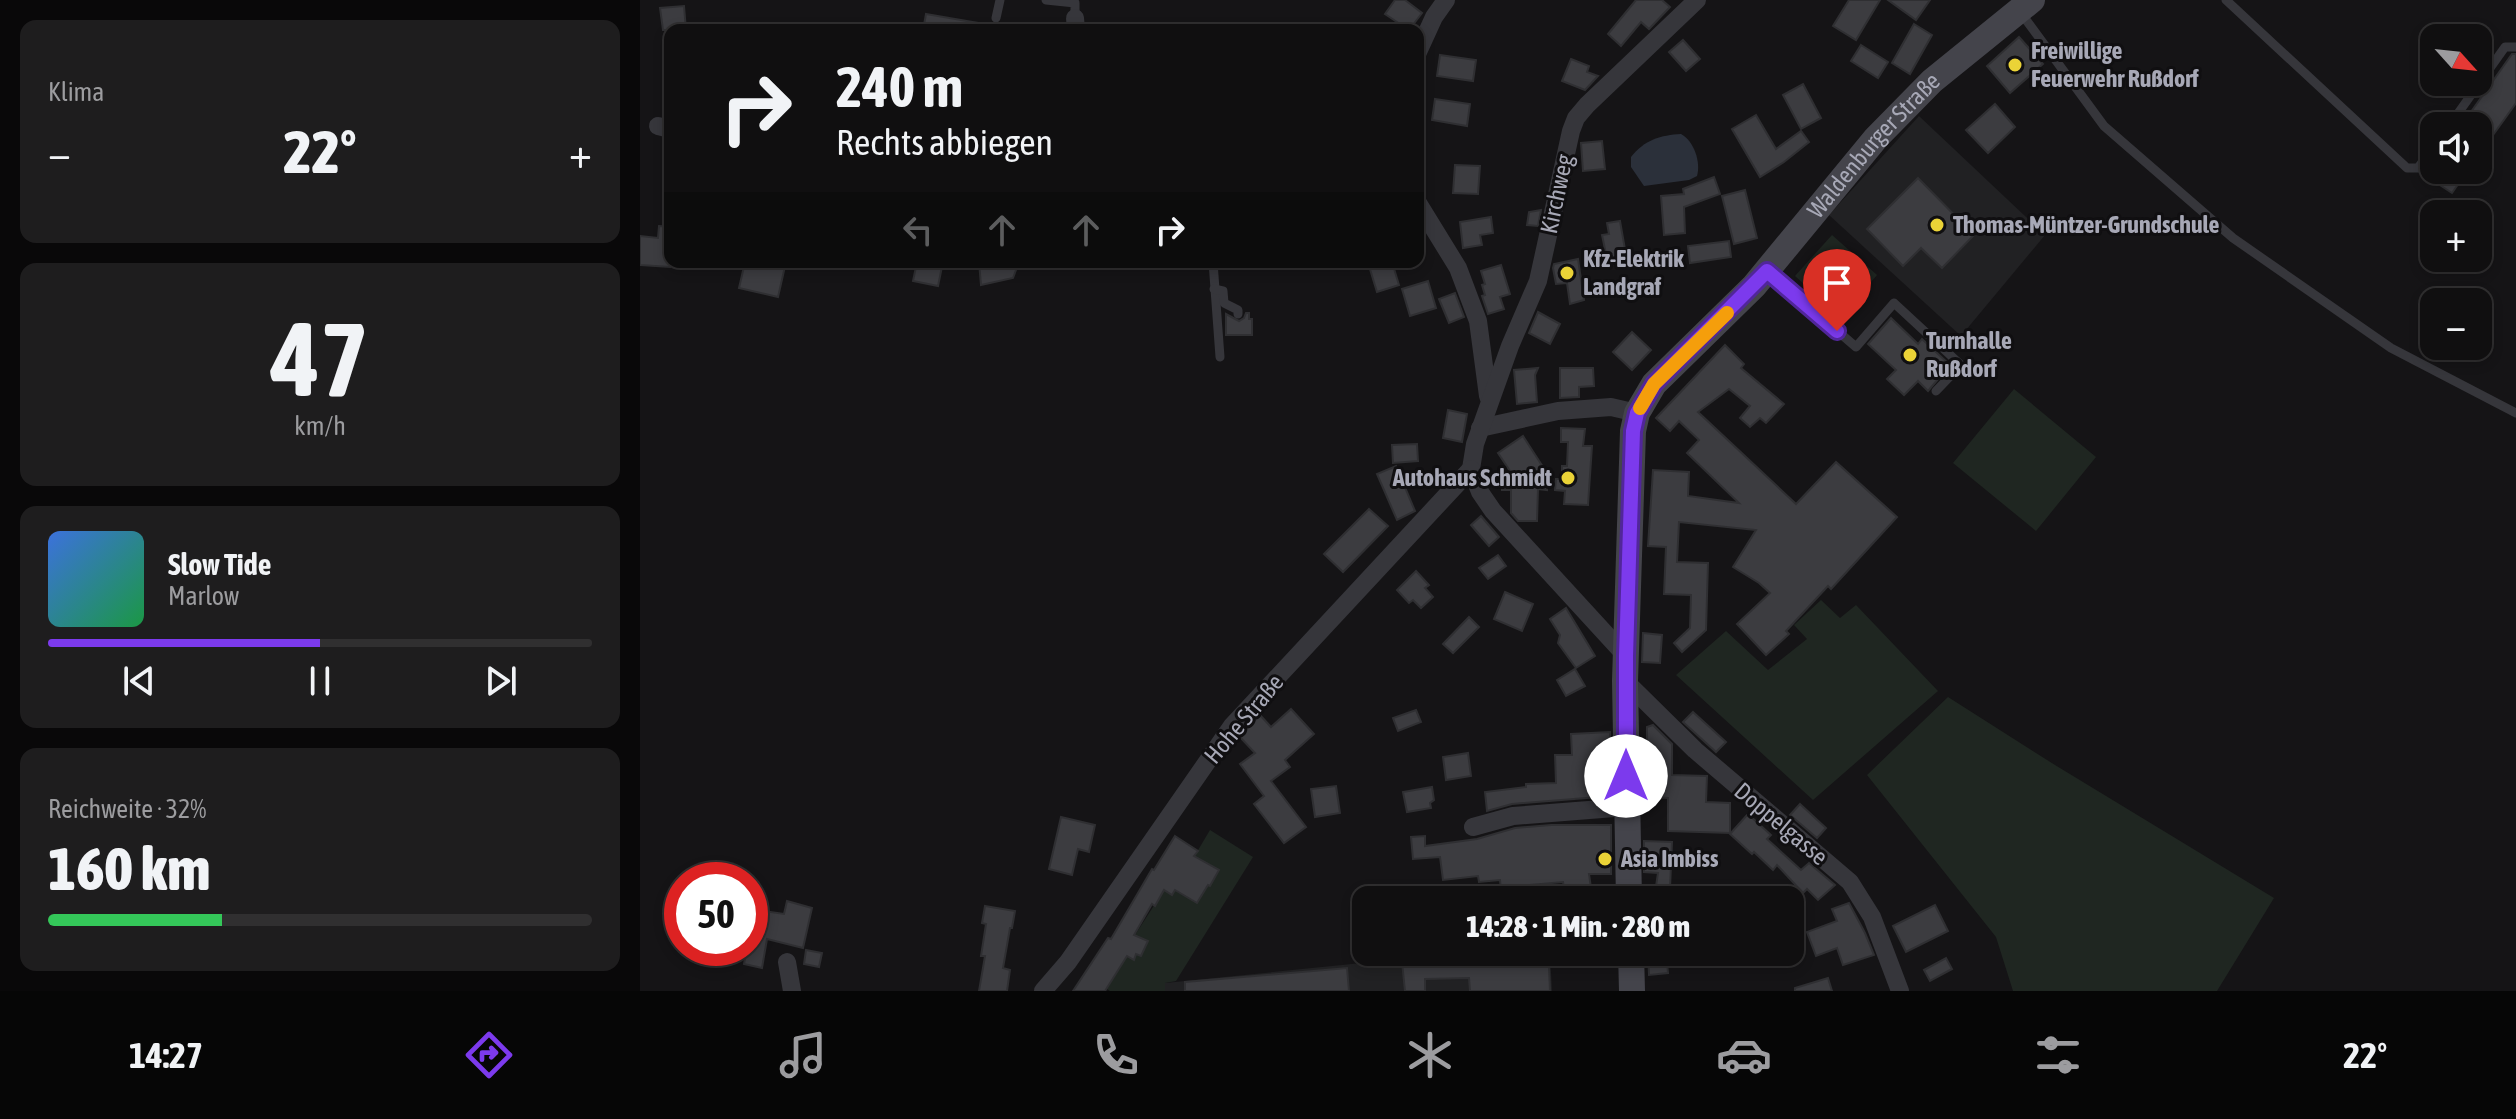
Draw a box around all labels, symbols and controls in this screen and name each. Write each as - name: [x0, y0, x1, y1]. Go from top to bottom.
- north arrow: [2420, 24, 2492, 96]
- map controls: [2420, 24, 2492, 360]
- place label: Freiwillige Feuerwehr Rußdorf: [2031, 37, 2199, 92]
- text: 240 m: [836, 55, 963, 119]
- icon: right: [704, 56, 808, 160]
- marker: Freiwillige Feuerwehr Rußdorf: [2006, 56, 2024, 74]
- street label: Waldenburger Straße: [1802, 66, 1945, 223]
- text: Klima: [48, 77, 104, 107]
- button: sound: [2420, 112, 2492, 184]
- text: 22°: [284, 117, 356, 186]
- text: Rechts abbiegen: [836, 121, 1053, 163]
- text: −: [48, 127, 71, 177]
- text: +: [569, 127, 592, 177]
- street label: Kirchweg: [1535, 151, 1578, 236]
- button: +: [2420, 200, 2492, 272]
- icon: left: [896, 208, 940, 252]
- icon: ahead: [980, 208, 1024, 252]
- icon: ahead: [1064, 208, 1108, 252]
- icon: right: [1148, 208, 1192, 252]
- place label: Thomas-Müntzer-Grundschule: [1953, 211, 2220, 238]
- marker: Thomas-Müntzer-Grundschule: [1928, 216, 1946, 234]
- place label: Kfz-Elektrik Landgraf: [1583, 245, 1684, 300]
- pin: [1803, 249, 1871, 331]
- icon: arrive: [1815, 261, 1859, 305]
- marker: Kfz-Elektrik Landgraf: [1558, 264, 1576, 282]
- button: −: [2420, 288, 2492, 360]
- text: 47: [271, 299, 369, 418]
- place label: Turnhalle Rußdorf: [1926, 327, 2012, 382]
- marker: Turnhalle Rußdorf: [1901, 346, 1919, 364]
- text: km/h: [294, 411, 346, 441]
- place label: Autohaus Schmidt: [1392, 464, 1552, 491]
- marker: Autohaus Schmidt: [1559, 469, 1577, 487]
- text: Slow Tide: [168, 547, 271, 581]
- text: Marlow: [168, 581, 239, 611]
- icon: previous: [117, 659, 161, 703]
- icon: pause: [298, 659, 342, 703]
- icon: next: [479, 659, 523, 703]
- street label: Hohe Straße: [1199, 669, 1289, 769]
- position arrow: [1584, 734, 1668, 818]
- street label: Doppelgasse: [1729, 777, 1833, 870]
- text: Reichweite · 32%: [48, 794, 206, 824]
- text: 160 km: [48, 834, 210, 903]
- place label: Asia Imbiss: [1620, 845, 1719, 872]
- marker: Asia Imbiss: [1596, 850, 1614, 868]
- speed limit sign: 50: [664, 862, 768, 966]
- text: 14:28 · 1 Min. · 280 m: [1466, 909, 1690, 943]
- icon: directions: [461, 1027, 517, 1083]
- icon: music: [775, 1027, 831, 1083]
- icon: phone: [1088, 1027, 1144, 1083]
- icon: climate: [1402, 1027, 1458, 1083]
- icon: car: [1716, 1027, 1772, 1083]
- icon: filters: [2030, 1027, 2086, 1083]
- text: 14:27: [129, 1034, 203, 1076]
- text: 22°: [2343, 1034, 2387, 1076]

